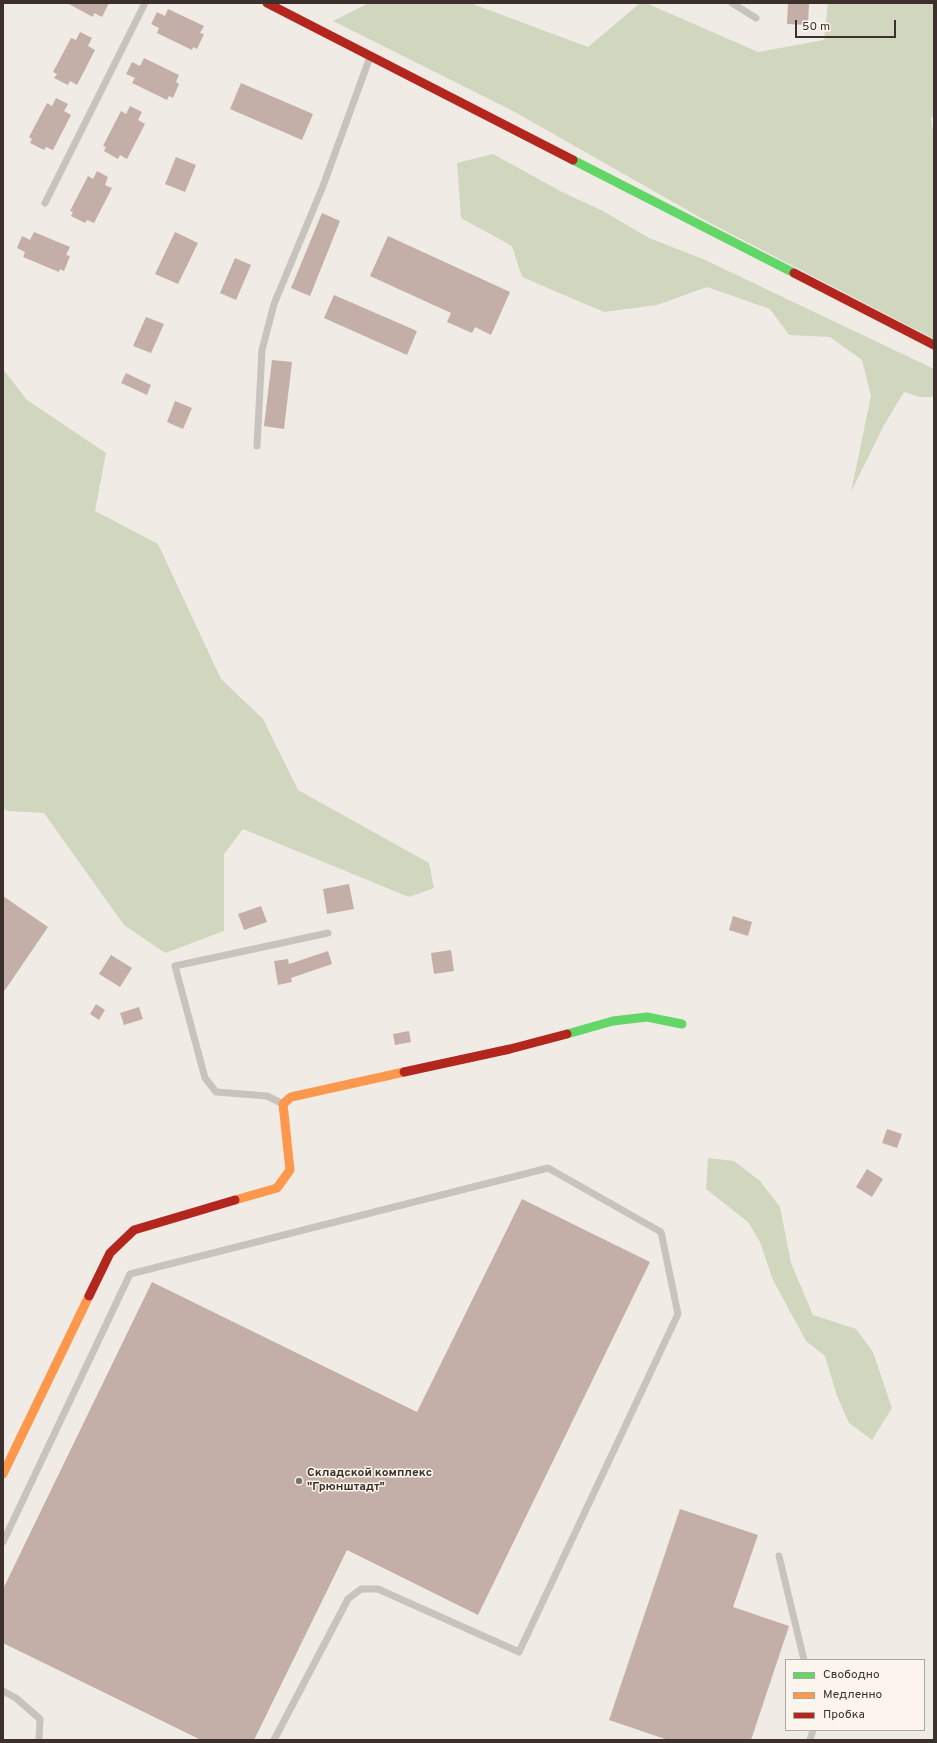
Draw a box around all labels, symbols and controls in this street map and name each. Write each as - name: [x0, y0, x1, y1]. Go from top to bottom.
- scale bar: [797, 12, 898, 38]
- text: 50 m: [802, 19, 830, 35]
- place label: Складской комплекс "Грюнштадт": [307, 1467, 432, 1495]
- marker: Складской комплекс "Грюнштадт": [294, 1476, 304, 1486]
- legend: [785, 1659, 925, 1731]
- text: Свободно: [823, 1667, 880, 1683]
- text: Медленно: [823, 1687, 882, 1703]
- text: Пробка: [823, 1707, 865, 1723]

